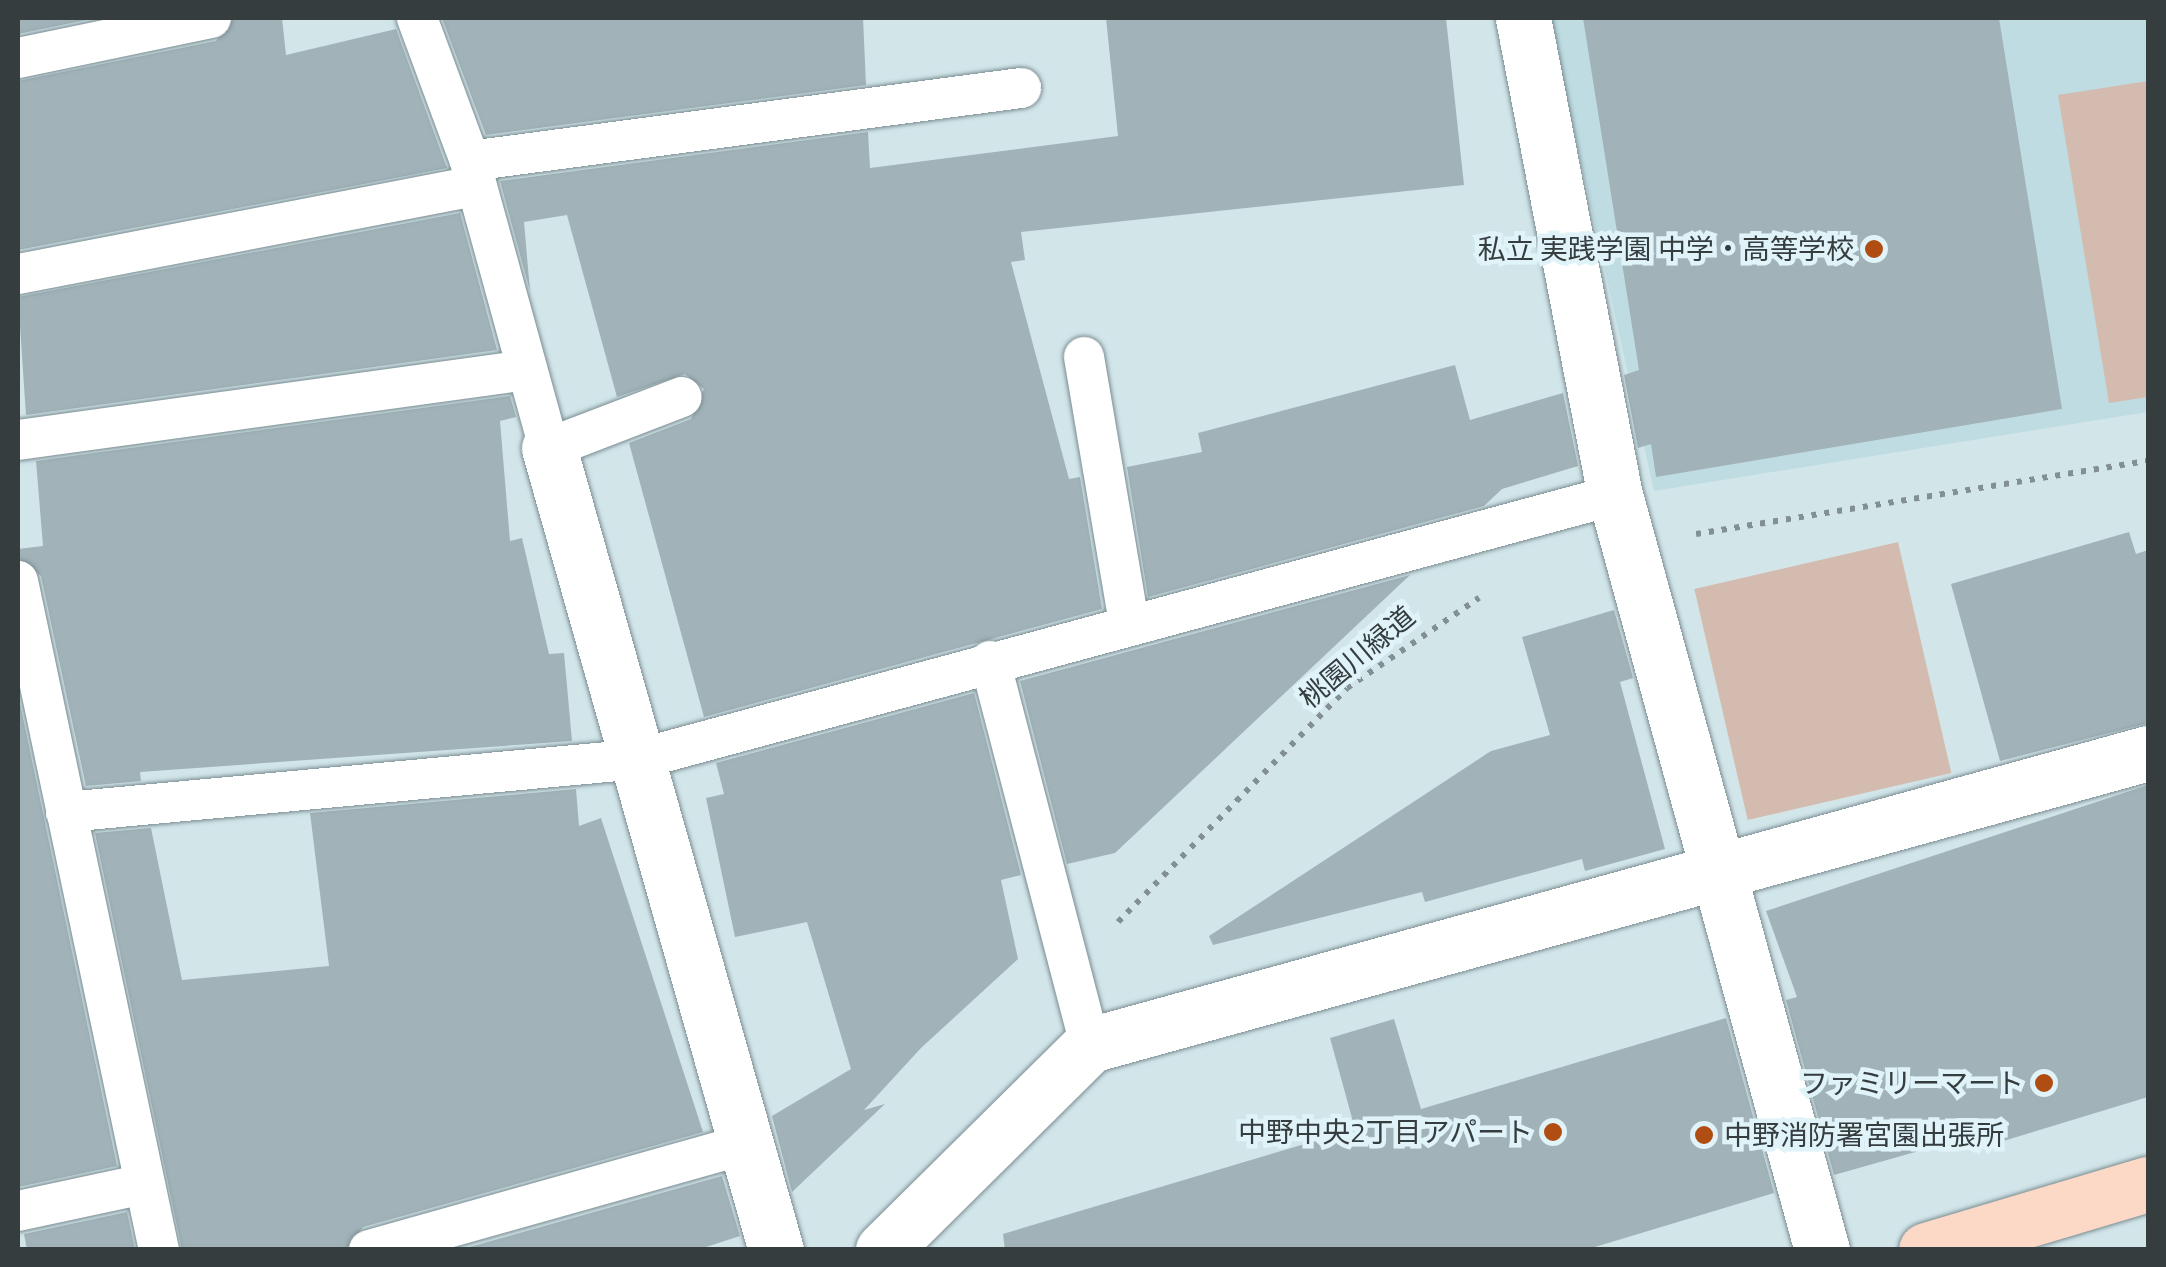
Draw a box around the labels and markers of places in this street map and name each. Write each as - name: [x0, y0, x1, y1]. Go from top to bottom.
- place label: 私立 実践学園 中学・高等学校: [1478, 232, 1854, 266]
- marker: 私立 実践学園 中学・高等学校: [1863, 238, 1885, 260]
- place label: ファミリーマート: [1800, 1066, 2024, 1100]
- marker: ファミリーマート: [2033, 1072, 2055, 1094]
- place label: 中野中央2丁目アパート: [1237, 1115, 1533, 1149]
- place label: 中野消防署宮園出張所: [1724, 1118, 2004, 1152]
- marker: 中野中央2丁目アパート: [1542, 1121, 1564, 1143]
- marker: 中野消防署宮園出張所: [1693, 1124, 1715, 1146]

